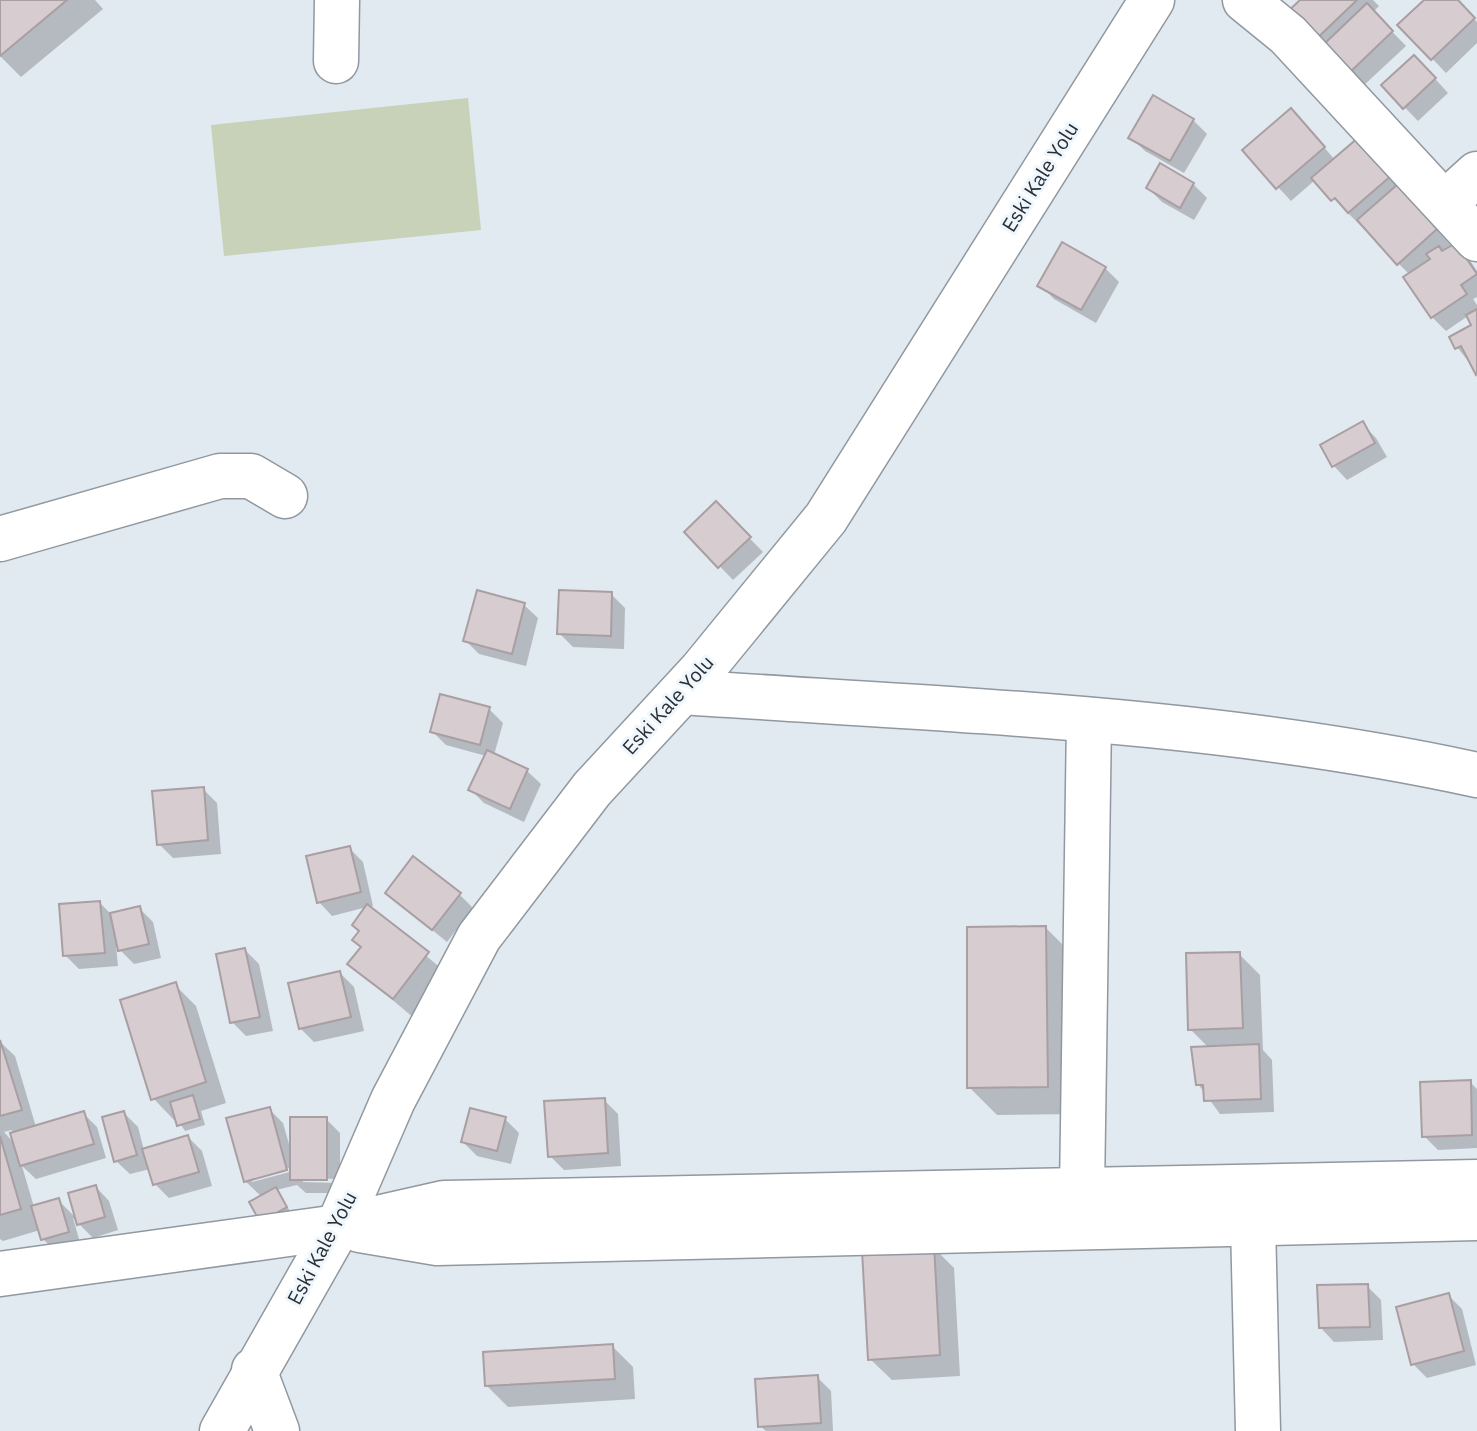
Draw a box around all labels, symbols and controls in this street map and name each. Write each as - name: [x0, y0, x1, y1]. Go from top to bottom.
- street label: Eski Kale Yolu: [995, 117, 1084, 237]
- street label: Eski Kale Yolu: [616, 649, 719, 760]
- street label: Eski Kale Yolu: [280, 1186, 363, 1309]

